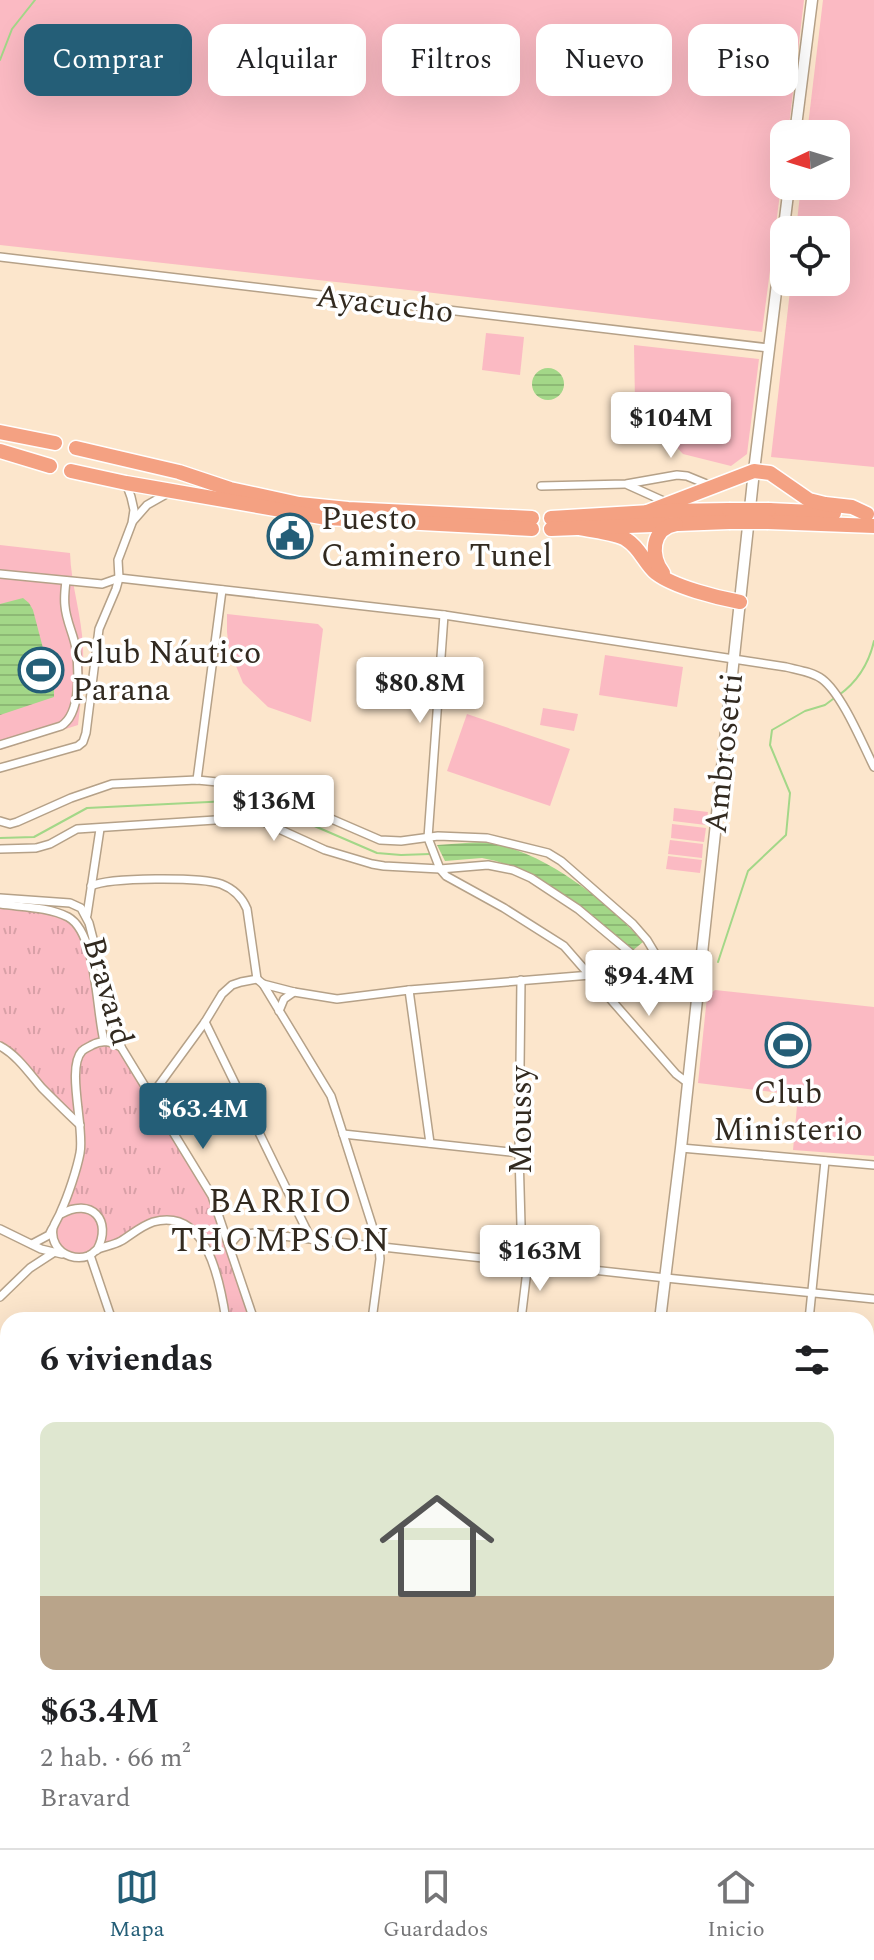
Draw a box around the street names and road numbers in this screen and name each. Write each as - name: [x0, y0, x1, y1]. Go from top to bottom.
- street label: Ayacucho: [313, 272, 456, 337]
- street label: Ambrosetti: [692, 670, 757, 836]
- street label: Bravard: [69, 931, 146, 1052]
- street label: Moussy: [497, 1064, 546, 1174]

